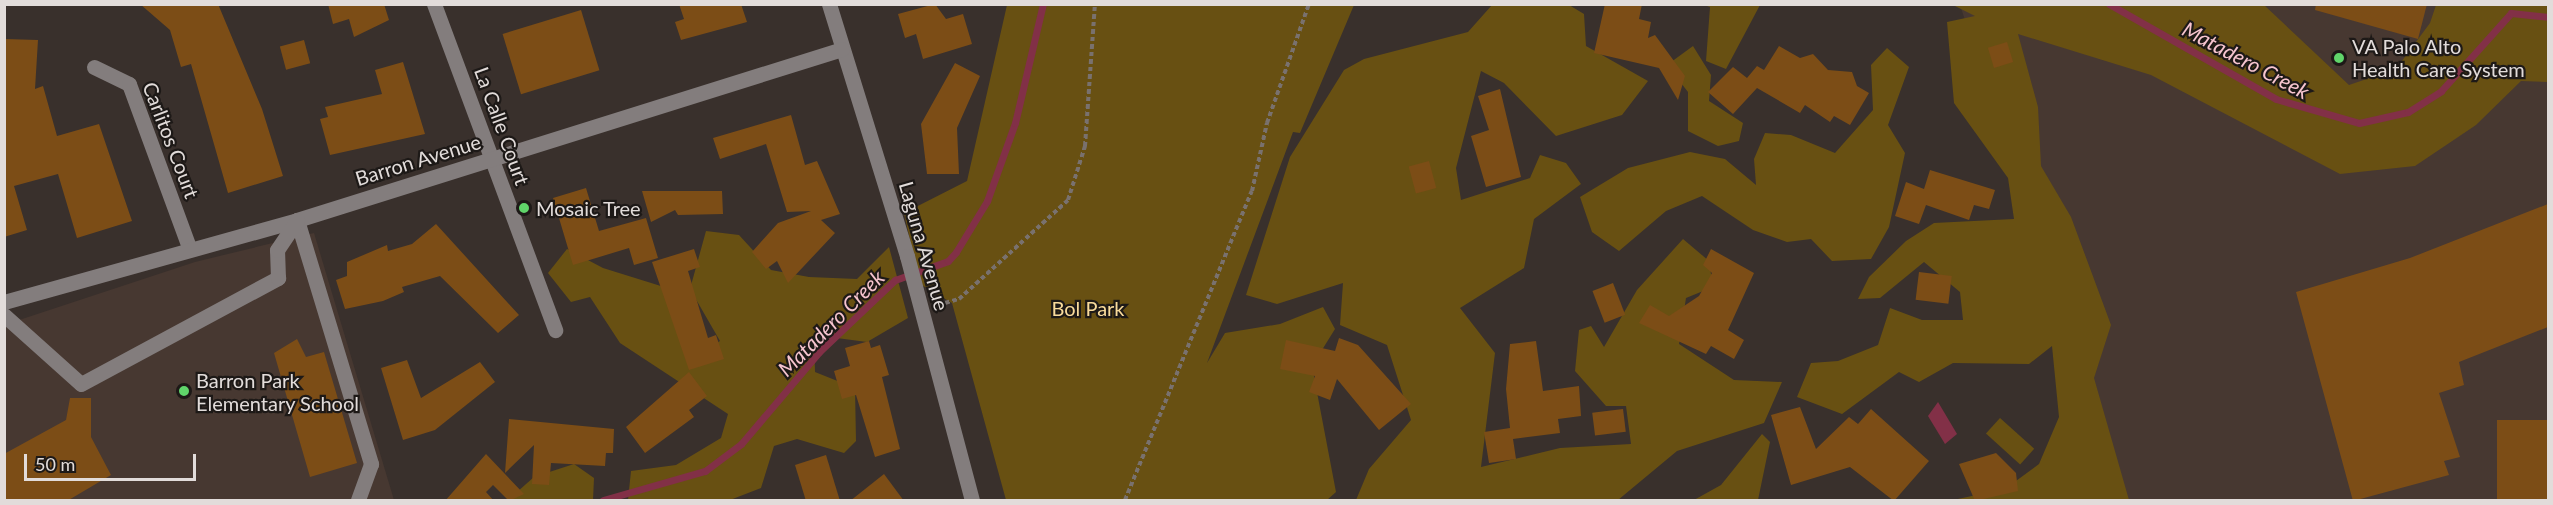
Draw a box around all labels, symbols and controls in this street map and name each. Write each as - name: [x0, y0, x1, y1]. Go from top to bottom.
- water label: Matadero Creek: [2178, 16, 2314, 104]
- place label: VA Palo Alto Health Care System: [2352, 34, 2525, 81]
- marker: VA Palo Alto Health Care System: [2330, 49, 2348, 67]
- street label: La Calle Court: [470, 64, 534, 188]
- street label: Carlitos Court: [138, 79, 204, 201]
- street label: Barron Avenue: [352, 129, 484, 191]
- street label: Laguna Avenue: [894, 178, 954, 314]
- place label: Mosaic Tree: [536, 196, 641, 220]
- marker: Mosaic Tree: [517, 201, 531, 215]
- water label: Matadero Creek: [773, 265, 889, 381]
- park label: Bol Park: [1051, 296, 1125, 320]
- place label: Barron Park Elementary School: [196, 368, 359, 415]
- marker: Barron Park Elementary School: [177, 384, 191, 398]
- scale bar: [27, 442, 200, 480]
- text: 50 m: [35, 453, 75, 475]

